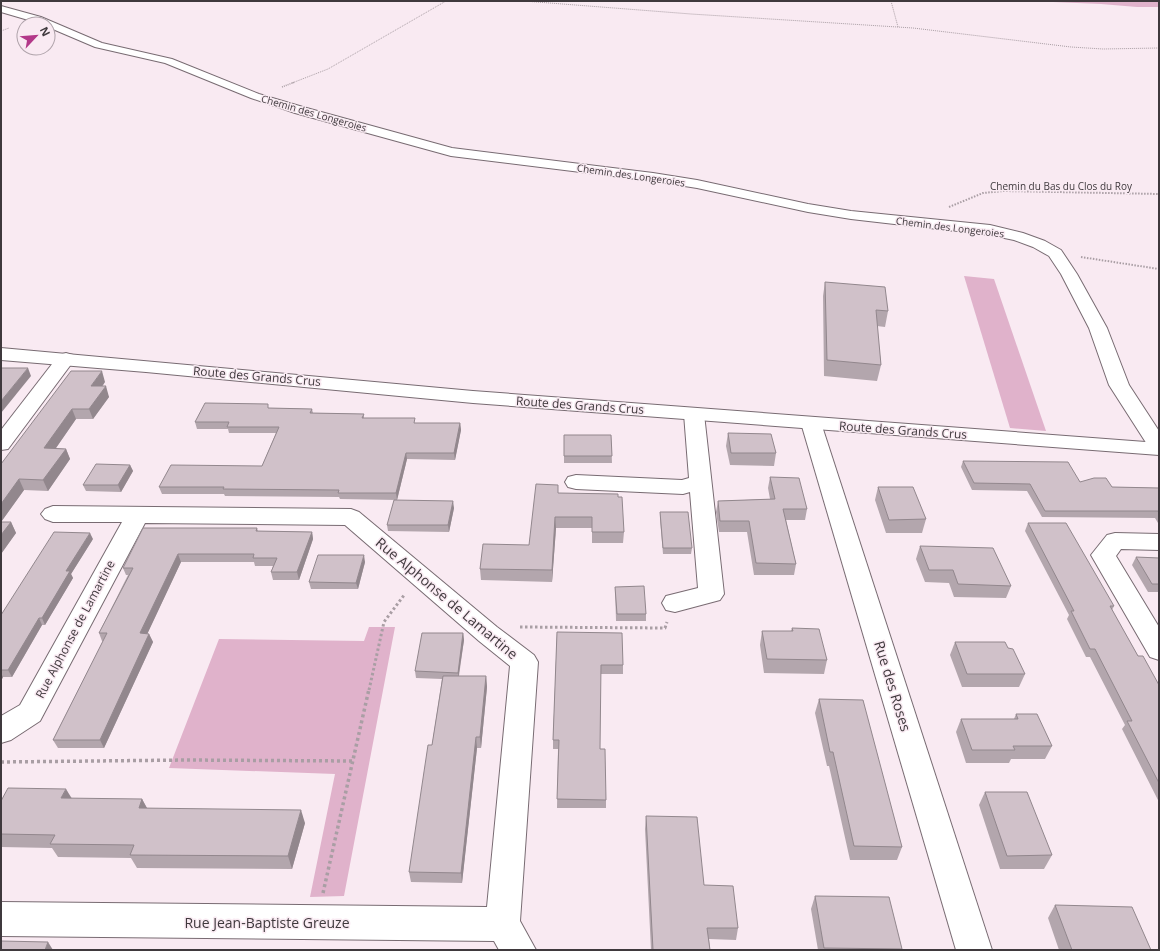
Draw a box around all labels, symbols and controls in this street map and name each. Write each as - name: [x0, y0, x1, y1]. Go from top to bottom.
- north arrow: [16, 16, 56, 56]
- text: N: [37, 24, 54, 39]
- street label: Chemin des Longeroies: [260, 91, 369, 135]
- street label: Chemin des Longeroies: [576, 160, 686, 190]
- street label: Chemin du Bas du Clos du Roy: [990, 179, 1133, 193]
- street label: Chemin des Longeroies: [895, 213, 1005, 241]
- street label: Route des Grands Crus: [192, 362, 322, 390]
- street label: Route des Grands Crus: [515, 392, 645, 418]
- street label: Route des Grands Crus: [838, 417, 968, 443]
- street label: Rue Alphonse de Lamartine: [372, 533, 522, 663]
- street label: Rue Alphonse de Lamartine: [31, 557, 119, 701]
- street label: Rue des Roses: [870, 638, 916, 734]
- street label: Rue Jean-Baptiste Greuze: [184, 913, 350, 932]

